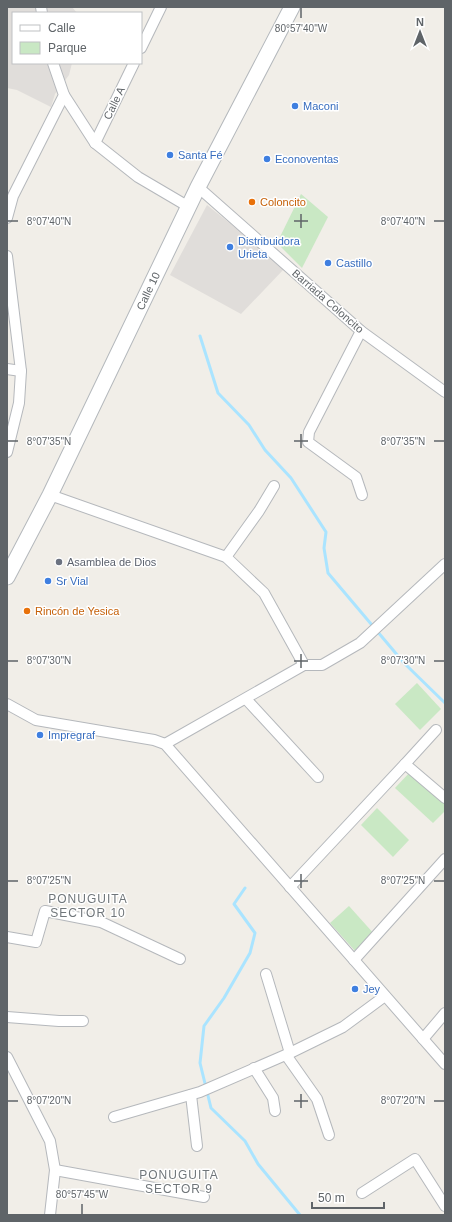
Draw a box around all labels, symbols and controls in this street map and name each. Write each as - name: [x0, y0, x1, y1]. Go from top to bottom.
- legend: [12, 12, 142, 64]
- north arrow: [400, 12, 440, 52]
- text: N: [416, 16, 424, 28]
- text: Calle: [48, 21, 76, 35]
- text: 80°57'40"W: [275, 23, 328, 34]
- text: Parque: [48, 41, 87, 55]
- street label: Calle A: [101, 84, 127, 121]
- place label: Maconi: [303, 100, 338, 112]
- marker: Maconi: [290, 101, 300, 111]
- place label: Santa Fé: [178, 149, 223, 161]
- marker: Santa Fé: [165, 150, 175, 160]
- place label: Econoventas: [275, 153, 339, 165]
- marker: Econoventas: [262, 154, 272, 164]
- place label: Coloncito: [260, 196, 306, 208]
- marker: Coloncito: [247, 197, 257, 207]
- text: 8°07'40"N: [27, 216, 71, 227]
- text: 8°07'40"N: [381, 216, 425, 227]
- place label: Distribuidora Urieta: [238, 235, 301, 260]
- marker: Distribuidora Urieta: [225, 242, 235, 252]
- place label: Castillo: [336, 257, 372, 269]
- marker: Castillo: [323, 258, 333, 268]
- street label: Barriada Coloncito: [290, 267, 366, 335]
- street label: Calle 10: [134, 270, 162, 312]
- text: 8°07'35"N: [27, 436, 71, 447]
- text: 8°07'35"N: [381, 436, 425, 447]
- place label: Asamblea de Dios: [67, 556, 157, 568]
- marker: Asamblea de Dios: [54, 557, 64, 567]
- place label: Sr Vial: [56, 575, 88, 587]
- marker: Sr Vial: [43, 576, 53, 586]
- place label: Rincón de Yesica: [35, 605, 120, 617]
- marker: Rincón de Yesica: [22, 606, 32, 616]
- text: 8°07'30"N: [27, 655, 71, 666]
- text: 8°07'30"N: [381, 655, 425, 666]
- place label: Impregraf: [48, 729, 96, 741]
- marker: Impregraf: [35, 730, 45, 740]
- text: 8°07'25"N: [27, 875, 71, 886]
- text: 8°07'25"N: [381, 875, 425, 886]
- district label: PONUGUITA SECTOR 10: [48, 892, 128, 920]
- place label: Jey: [363, 983, 381, 995]
- marker: Jey: [350, 984, 360, 994]
- text: 8°07'20"N: [27, 1095, 71, 1106]
- text: 8°07'20"N: [381, 1095, 425, 1106]
- district label: PONUGUITA SECTOR 9: [139, 1168, 219, 1196]
- scale bar: [312, 1184, 384, 1210]
- text: 80°57'45"W: [56, 1189, 109, 1200]
- text: 50 m: [318, 1191, 345, 1205]

